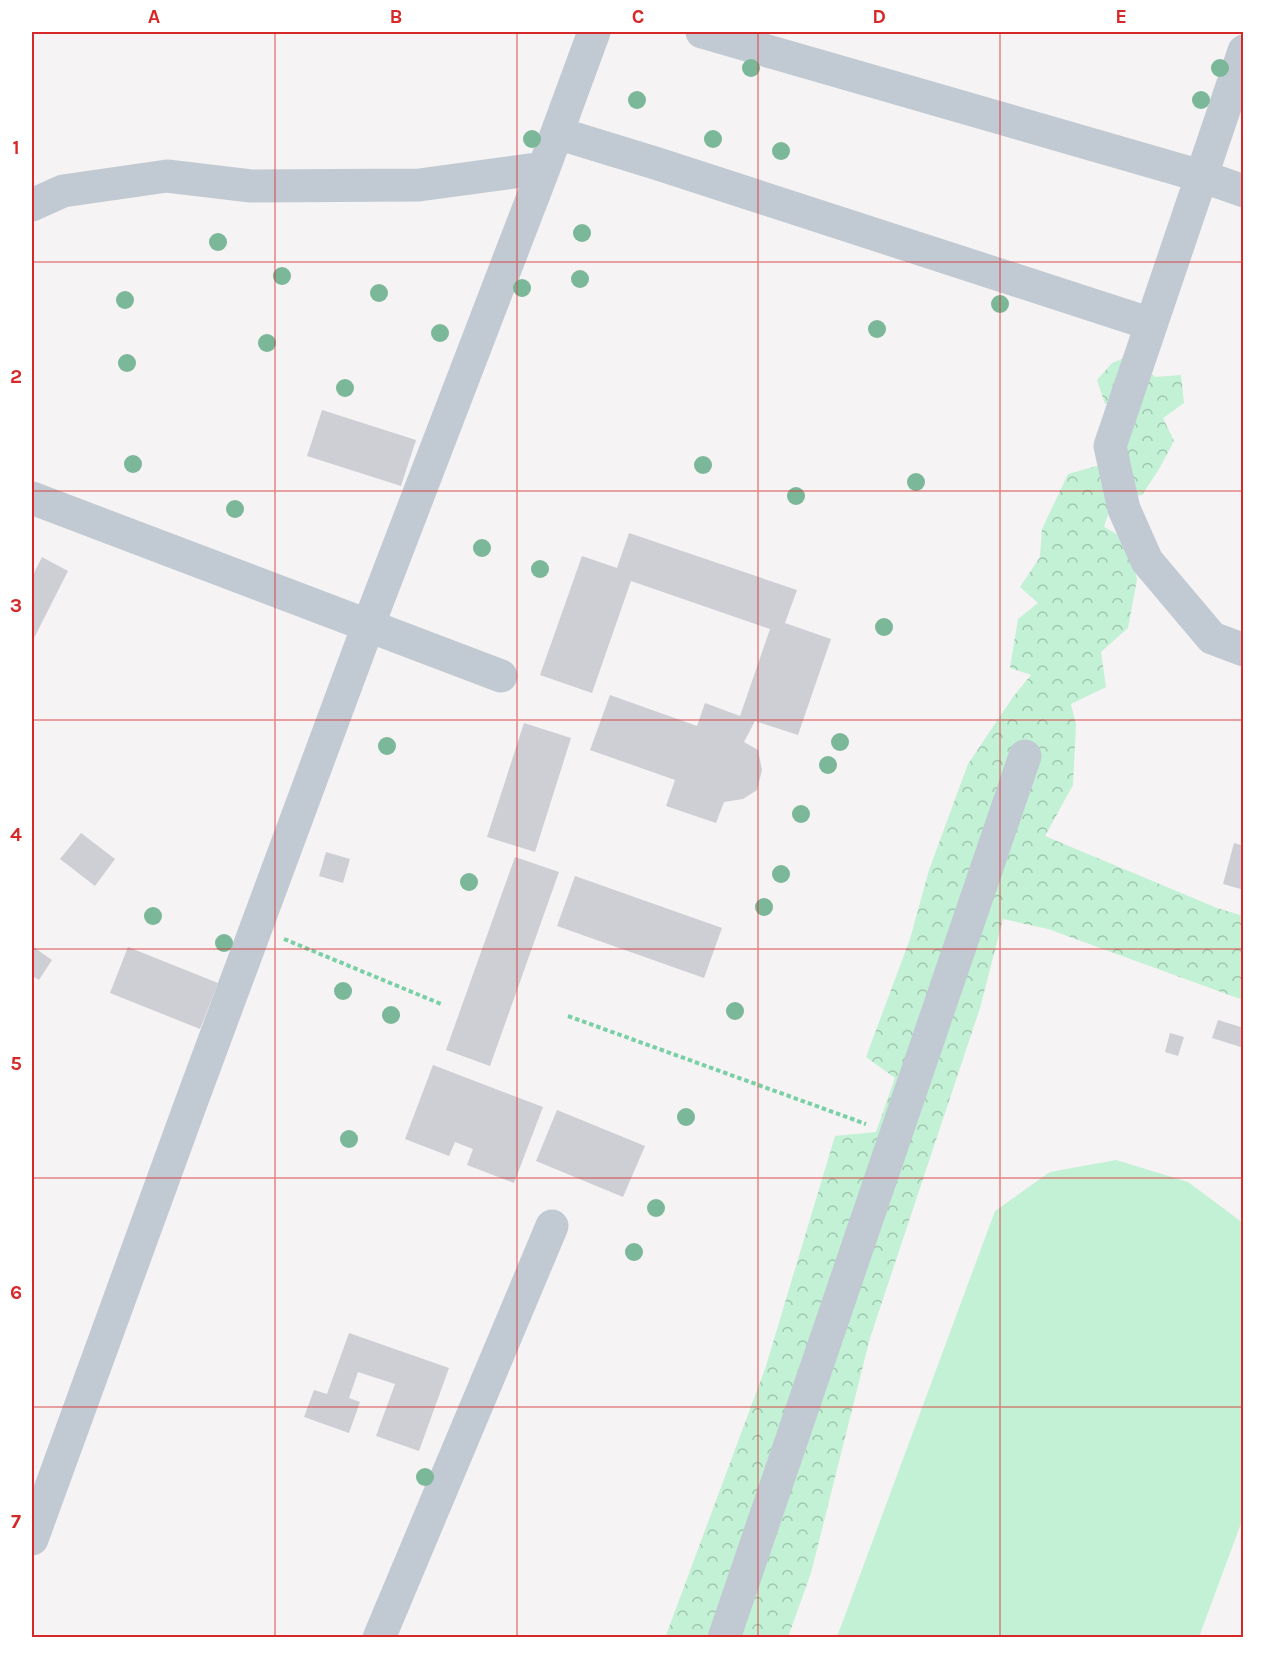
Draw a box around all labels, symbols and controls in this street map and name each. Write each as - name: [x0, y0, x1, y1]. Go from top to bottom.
- text: A: [148, 5, 161, 28]
- text: B: [390, 5, 402, 28]
- text: C: [632, 5, 644, 28]
- text: D: [872, 5, 886, 28]
- text: E: [1115, 5, 1127, 28]
- text: 1: [12, 136, 20, 159]
- text: 2: [10, 365, 22, 388]
- text: 3: [10, 594, 22, 617]
- text: 4: [10, 823, 22, 846]
- text: 5: [10, 1052, 22, 1075]
- text: 6: [10, 1281, 22, 1304]
- text: 7: [11, 1510, 21, 1533]

